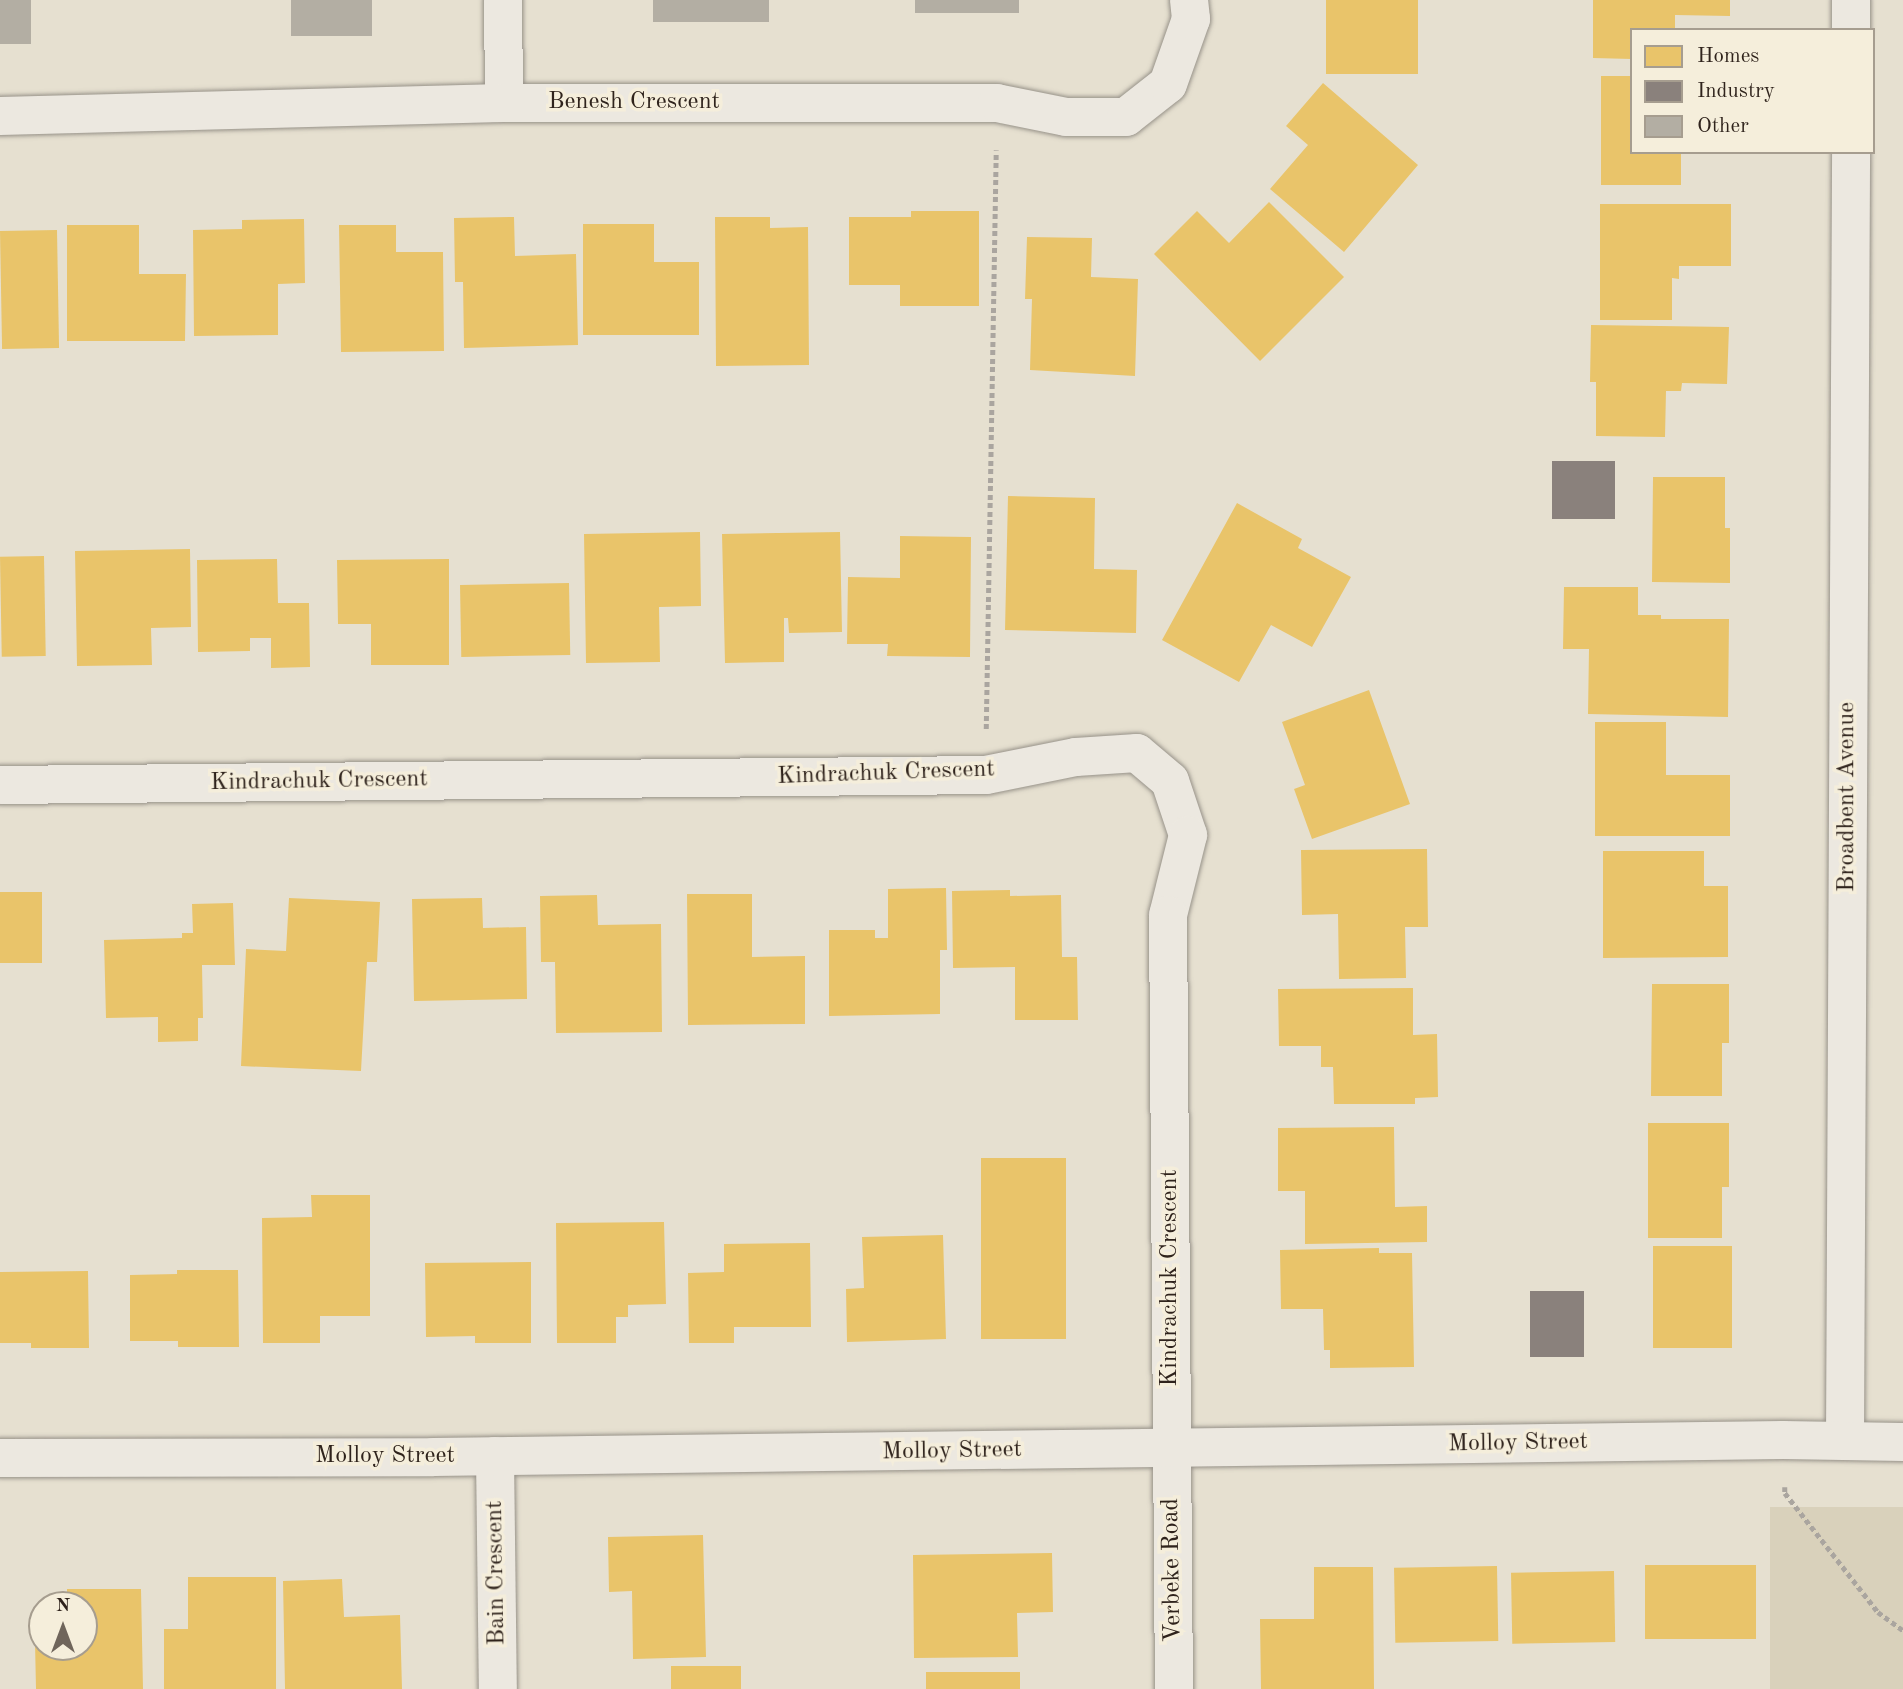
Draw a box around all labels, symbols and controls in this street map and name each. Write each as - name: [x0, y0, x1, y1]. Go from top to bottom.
- legend: [1630, 28, 1875, 154]
- text: Homes: [1697, 46, 1759, 67]
- text: Industry: [1697, 81, 1775, 102]
- street label: Benesh Crescent: [548, 89, 720, 117]
- text: Other: [1697, 116, 1749, 137]
- street label: Broadbent Avenue: [1834, 702, 1862, 892]
- street label: Kindrachuk Crescent: [777, 756, 995, 792]
- street label: Kindrachuk Crescent: [210, 766, 428, 798]
- street label: Kindrachuk Crescent: [1157, 1169, 1185, 1387]
- street label: Molloy Street: [1448, 1428, 1588, 1460]
- street label: Molloy Street: [882, 1436, 1022, 1468]
- street label: Molloy Street: [315, 1443, 455, 1471]
- street label: Verbeke Road: [1157, 1498, 1189, 1642]
- street label: Bain Crescent: [481, 1500, 513, 1646]
- north arrow: [28, 1591, 98, 1661]
- text: N: [56, 1597, 70, 1616]

